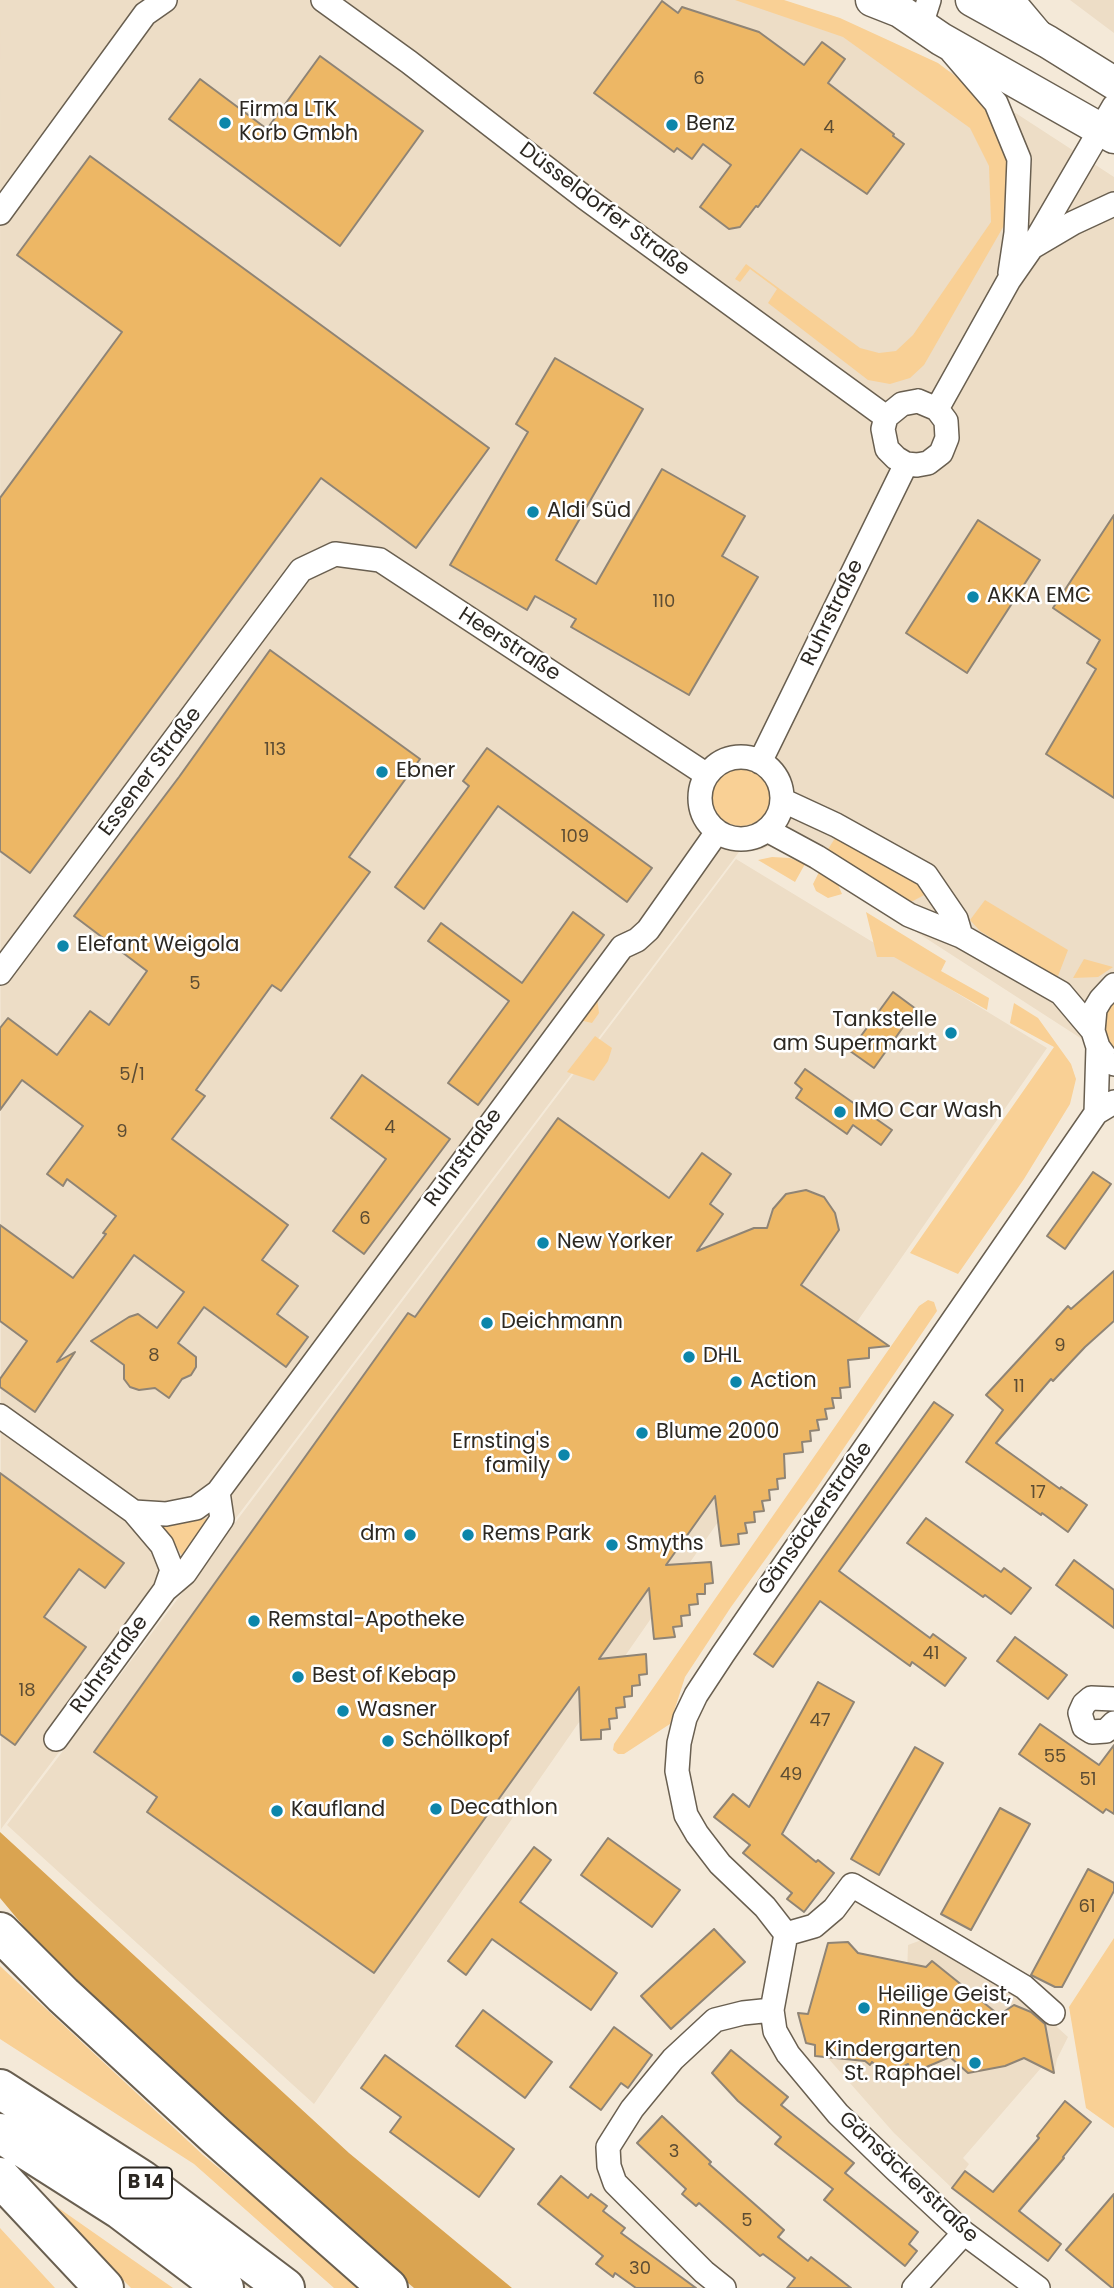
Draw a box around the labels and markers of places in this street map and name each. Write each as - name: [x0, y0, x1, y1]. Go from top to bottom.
- place label: Firma LTK Korb Gmbh: [239, 98, 358, 148]
- place label: Benz: [686, 112, 735, 138]
- marker: Firma LTK Korb Gmbh: [217, 115, 233, 131]
- marker: Benz: [664, 117, 680, 133]
- place label: Aldi Süd: [547, 499, 631, 525]
- marker: Aldi Süd: [525, 504, 541, 520]
- place label: AKKA EMC: [987, 584, 1091, 610]
- marker: AKKA EMC: [965, 589, 981, 605]
- place label: Ebner: [396, 759, 455, 785]
- marker: Ebner: [374, 764, 390, 780]
- place label: Elefant Weigola: [77, 933, 239, 959]
- marker: Elefant Weigola: [55, 938, 71, 954]
- place label: Tankstelle am Supermarkt: [773, 1008, 937, 1058]
- marker: Tankstelle am Supermarkt: [943, 1025, 959, 1041]
- place label: IMO Car Wash: [854, 1099, 1002, 1125]
- marker: IMO Car Wash: [832, 1104, 848, 1120]
- place label: New Yorker: [557, 1230, 673, 1256]
- marker: New Yorker: [535, 1235, 551, 1251]
- place label: Deichmann: [501, 1310, 623, 1336]
- marker: Deichmann: [479, 1315, 495, 1331]
- place label: DHL: [703, 1344, 741, 1370]
- marker: DHL: [681, 1349, 697, 1365]
- place label: Action: [750, 1369, 817, 1395]
- marker: Action: [728, 1374, 744, 1390]
- place label: Blume 2000: [656, 1420, 779, 1446]
- marker: Blume 2000: [634, 1425, 650, 1441]
- place label: Ernsting's family: [452, 1430, 550, 1480]
- marker: Ernsting's family: [556, 1447, 572, 1463]
- place label: dm: [360, 1522, 396, 1548]
- place label: Rems Park: [482, 1522, 591, 1548]
- marker: dm: [402, 1527, 418, 1543]
- marker: Rems Park: [460, 1527, 476, 1543]
- place label: Smyths: [626, 1532, 704, 1558]
- marker: Smyths: [604, 1537, 620, 1553]
- place label: Remstal-Apotheke: [268, 1608, 465, 1634]
- marker: Remstal-Apotheke: [246, 1613, 262, 1629]
- place label: Best of Kebap: [312, 1664, 456, 1690]
- marker: Best of Kebap: [290, 1669, 306, 1685]
- place label: Wasner: [357, 1698, 437, 1724]
- marker: Wasner: [335, 1703, 351, 1719]
- place label: Schöllkopf: [402, 1728, 510, 1754]
- marker: Schöllkopf: [380, 1733, 396, 1749]
- place label: Decathlon: [450, 1796, 558, 1822]
- place label: Kaufland: [291, 1798, 385, 1824]
- marker: Decathlon: [428, 1801, 444, 1817]
- marker: Kaufland: [269, 1803, 285, 1819]
- place label: Heilige Geist, Rinnenäcker: [878, 1983, 1011, 2033]
- marker: Heilige Geist, Rinnenäcker: [856, 2000, 872, 2016]
- place label: Kindergarten St. Raphael: [824, 2038, 961, 2088]
- marker: Kindergarten St. Raphael: [967, 2055, 983, 2071]

